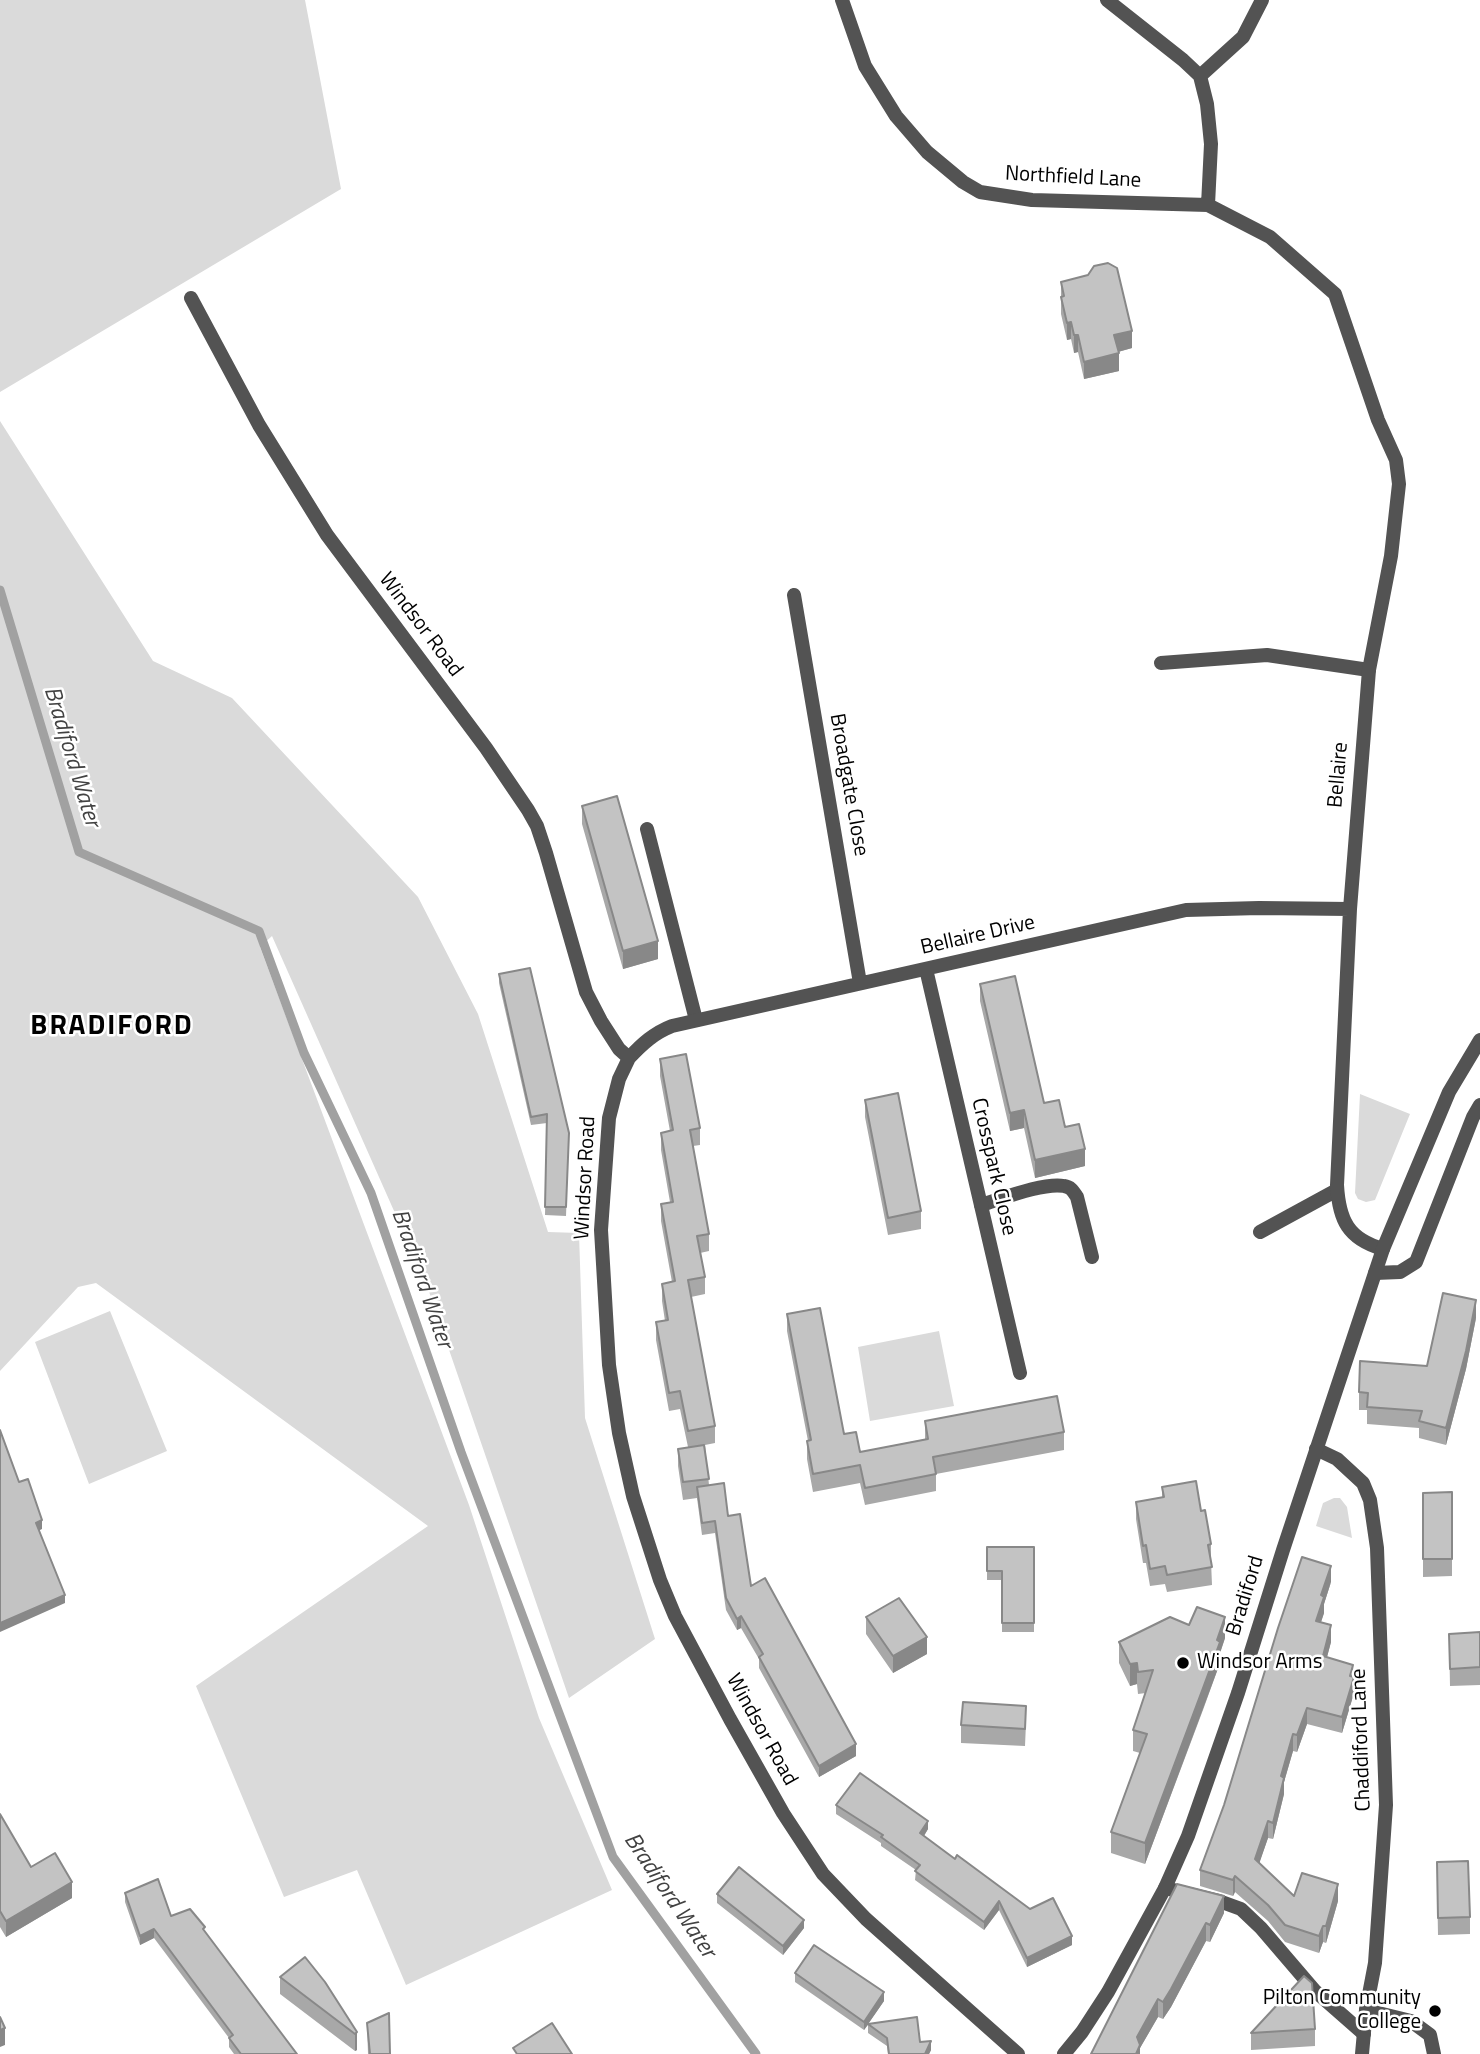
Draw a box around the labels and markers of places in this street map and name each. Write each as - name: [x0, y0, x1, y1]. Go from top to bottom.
- place label: Windsor Arms: [1197, 1650, 1322, 1676]
- marker: Windsor Arms: [1175, 1655, 1191, 1671]
- place label: Pilton Community College: [1263, 1986, 1421, 2036]
- marker: Pilton Community College: [1427, 2003, 1443, 2019]

